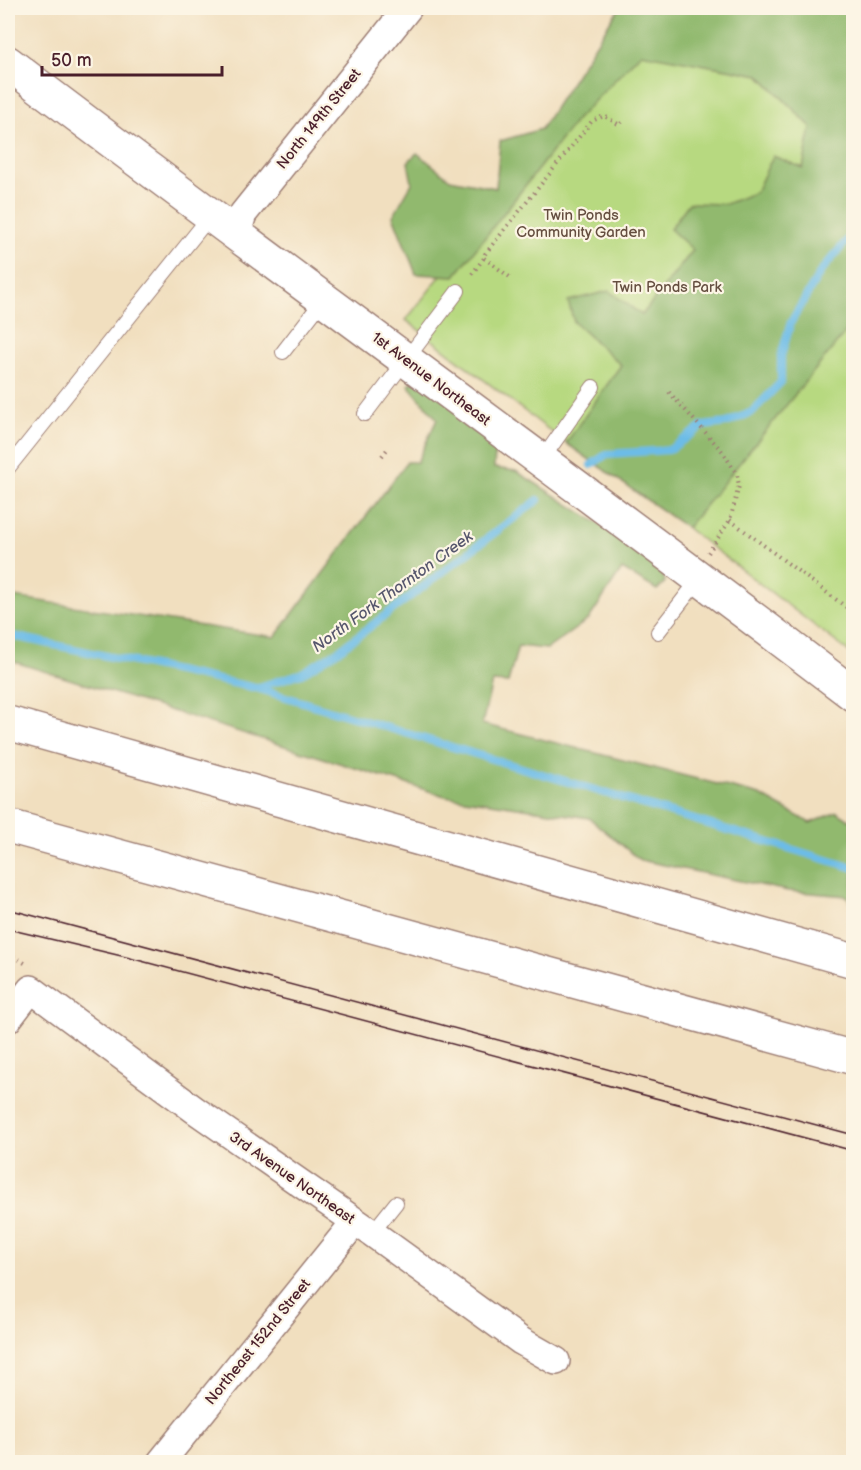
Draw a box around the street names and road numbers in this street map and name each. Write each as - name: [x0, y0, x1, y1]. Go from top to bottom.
- street label: North 149th Street: [273, 65, 366, 173]
- street label: 1st Avenue Northeast: [368, 328, 495, 430]
- street label: 3rd Avenue Northeast: [225, 1127, 359, 1229]
- street label: Northeast 152nd Street: [201, 1275, 315, 1409]

